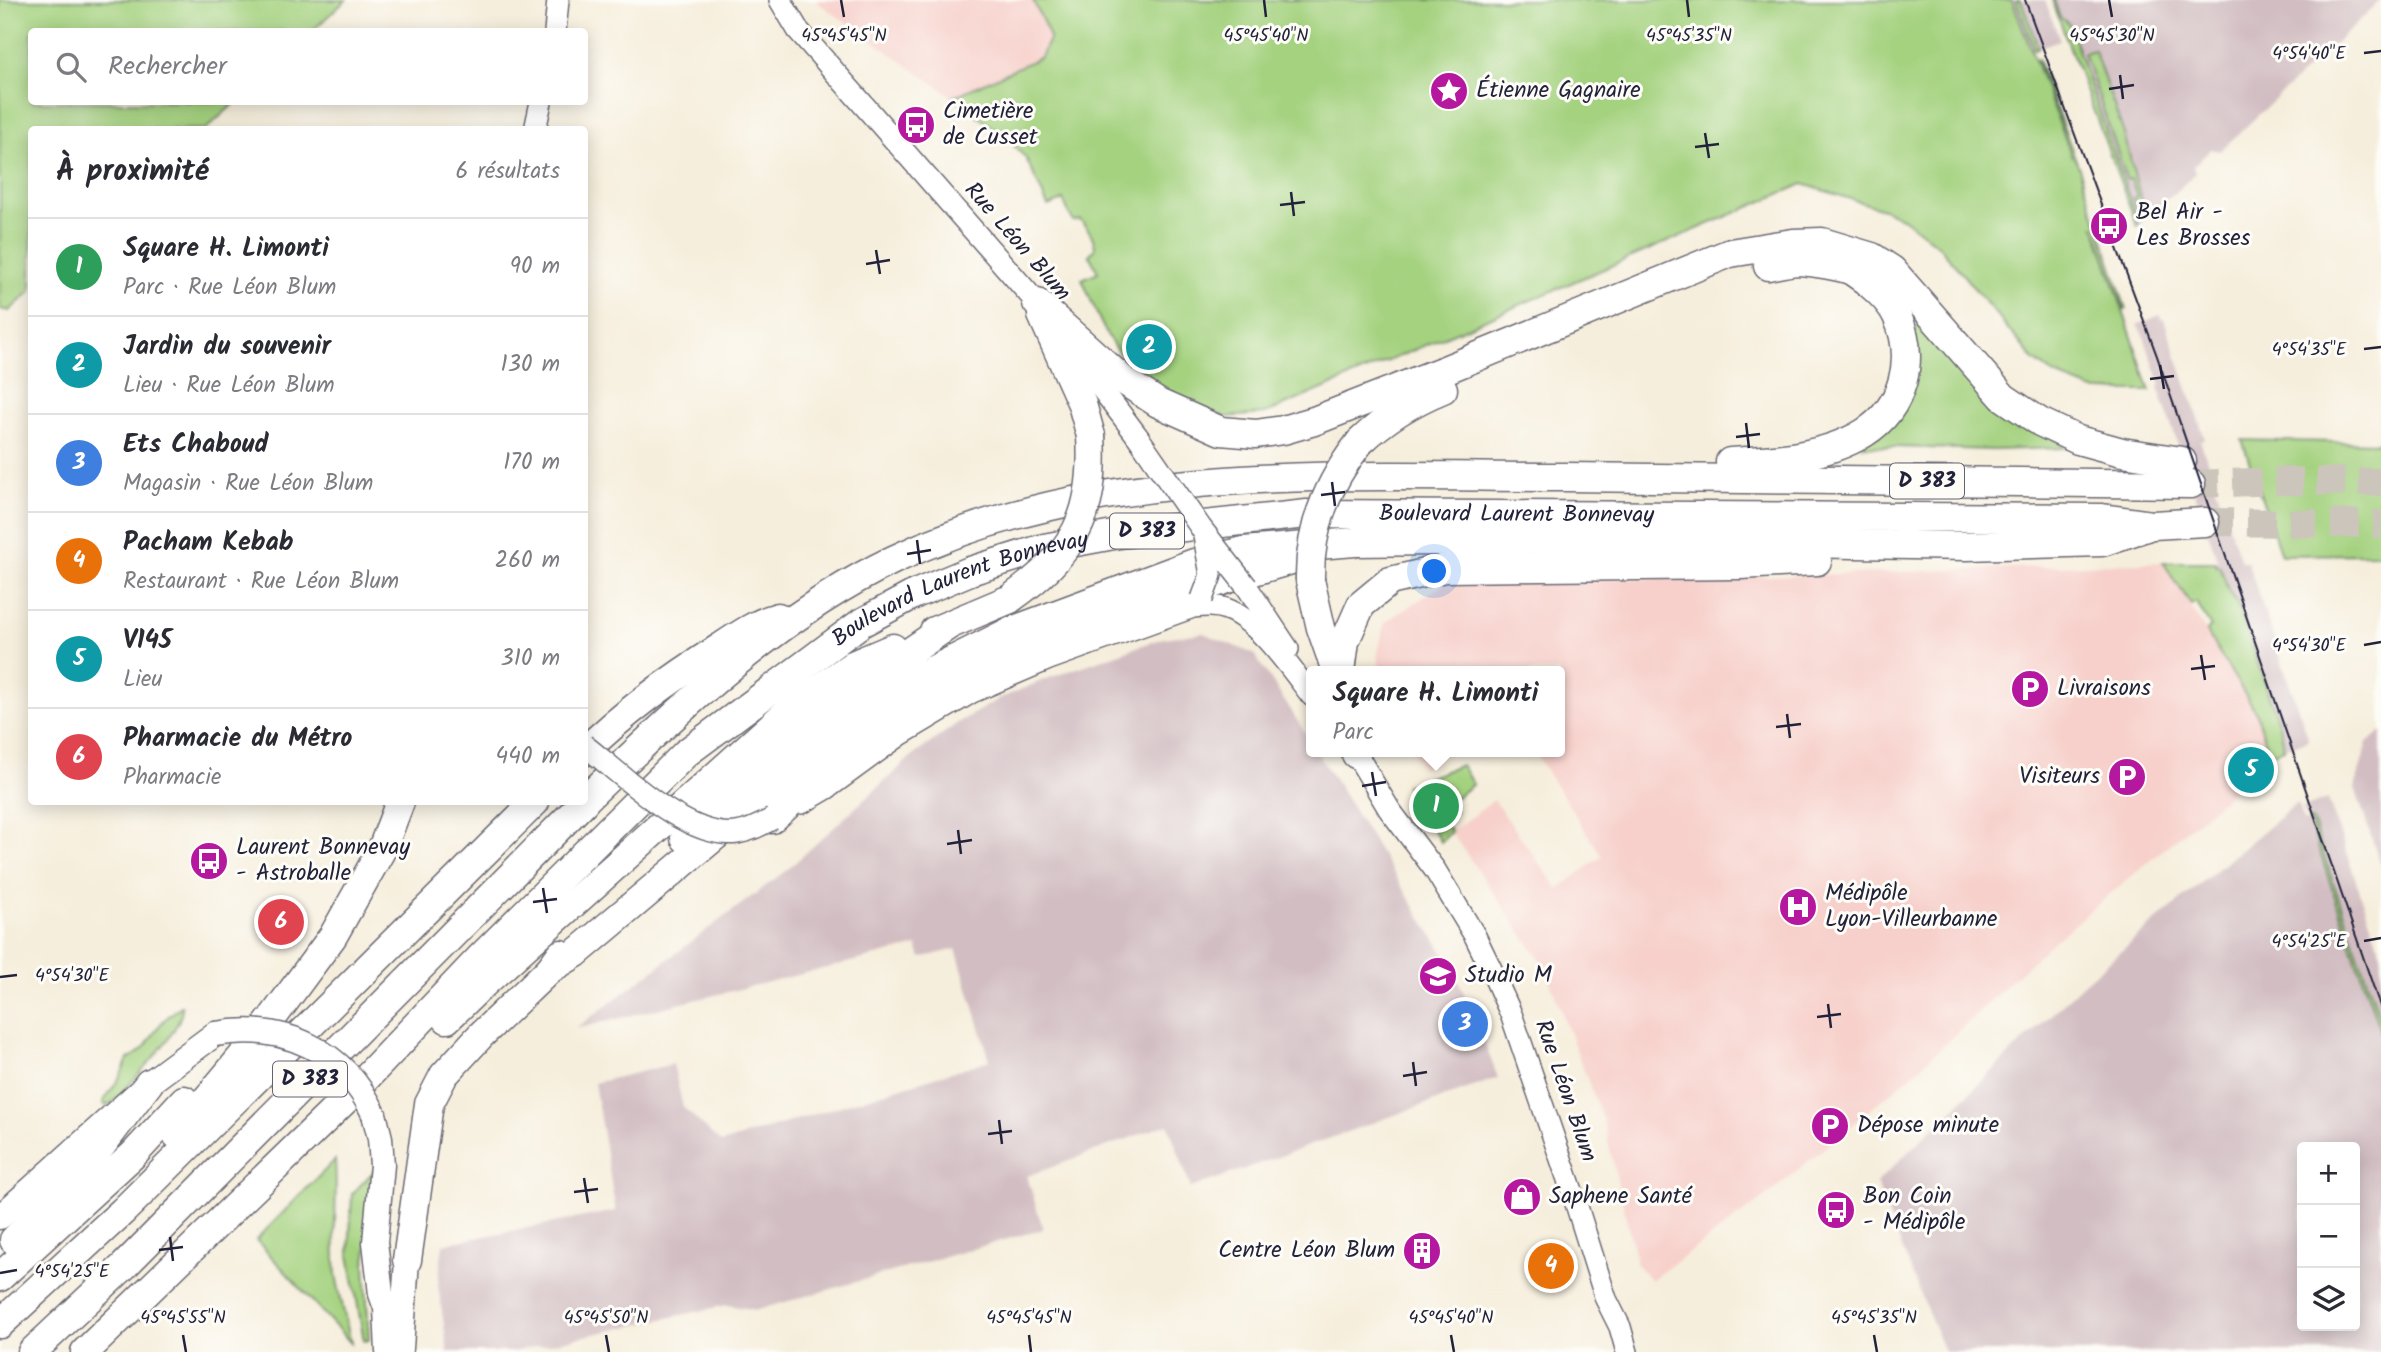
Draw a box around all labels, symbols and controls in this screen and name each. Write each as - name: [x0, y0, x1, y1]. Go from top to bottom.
- text: 45°45'45"N: [801, 22, 887, 51]
- text: 45°45'40"N: [1224, 22, 1308, 51]
- text: 45°45'35"N: [1646, 22, 1732, 51]
- text: 45°45'30"N: [2069, 22, 2155, 51]
- search box: [28, 28, 588, 105]
- text: 4°54'40"E: [2272, 40, 2346, 69]
- text: Rechercher: [108, 46, 227, 88]
- icon: search: [52, 48, 90, 86]
- place icon: Étienne Gagnaire: [1428, 70, 1470, 112]
- place label: Étienne Gagnaire: [1476, 73, 1641, 109]
- place label: Cimetière de Cusset: [943, 94, 1039, 156]
- bus stop icon: Cimetière de Cusset: [895, 104, 937, 146]
- text: À proximité: [56, 148, 209, 196]
- text: 6 résultats: [455, 154, 560, 190]
- street label: Rue Léon Blum: [955, 174, 1079, 310]
- place label: Bel Air - Les Brosses: [2136, 195, 2251, 257]
- bus stop icon: Bel Air - Les Brosses: [2088, 205, 2130, 247]
- text: Square H. Limonti: [123, 228, 329, 270]
- text: 1: [76, 249, 82, 285]
- text: 90 m: [510, 249, 560, 285]
- text: Parc · Rue Léon Blum: [123, 270, 336, 306]
- pin: 2: [1126, 321, 1172, 373]
- text: Jardin du souvenir: [123, 326, 331, 368]
- text: 4°54'35"E: [2272, 336, 2347, 365]
- text: 2: [72, 347, 86, 383]
- text: 130 m: [501, 347, 560, 383]
- text: Lieu · Rue Léon Blum: [123, 368, 335, 404]
- text: Ets Chaboud: [123, 424, 268, 466]
- text: 3: [73, 445, 85, 481]
- text: 170 m: [503, 445, 560, 481]
- road number: D 383: [1890, 463, 1964, 498]
- text: Magasin · Rue Léon Blum: [123, 466, 373, 502]
- street label: Boulevard Laurent Bonnevay: [1379, 496, 1654, 534]
- road number: D 383: [1110, 514, 1184, 548]
- text: Pacham Kebab: [123, 522, 294, 564]
- street label: Boulevard Laurent Bonnevay: [824, 522, 1091, 657]
- text: 4: [73, 543, 85, 579]
- text: 260 m: [495, 543, 560, 579]
- your location: [1417, 554, 1451, 588]
- text: Restaurant · Rue Léon Blum: [123, 564, 399, 600]
- text: V145: [123, 620, 172, 662]
- text: 4°54'30"E: [2272, 632, 2346, 661]
- text: 5: [73, 641, 85, 677]
- text: 310 m: [501, 641, 560, 677]
- text: Lieu: [123, 662, 162, 698]
- popup: [1306, 666, 1565, 757]
- parking icon: Livraisons: [2009, 668, 2051, 710]
- place label: Livraisons: [2057, 671, 2151, 707]
- text: Square H. Limonti: [1333, 673, 1538, 715]
- text: Parc: [1333, 715, 1374, 751]
- text: Pharmacie du Métro: [123, 718, 352, 760]
- text: 6: [73, 739, 85, 775]
- text: 440 m: [496, 739, 560, 775]
- pin: 5: [2228, 744, 2274, 796]
- parking icon: Visiteurs: [2106, 756, 2148, 798]
- place label: Visiteurs: [2019, 759, 2100, 795]
- text: Pharmacie: [123, 760, 221, 796]
- pin: 1: [1413, 780, 1459, 832]
- place label: Laurent Bonnevay - Astroballe: [236, 830, 410, 892]
- bus stop icon: Laurent Bonnevay - Astroballe: [188, 840, 230, 882]
- place label: Médipôle Lyon-Villeurbanne: [1825, 876, 1997, 938]
- hospital icon: Médipôle Lyon-Villeurbanne: [1777, 886, 1819, 928]
- pin: 6: [258, 896, 304, 948]
- text: 4°54'25"E: [2272, 928, 2347, 957]
- school or university icon: Studio M: [1417, 955, 1459, 997]
- place label: Studio M: [1465, 958, 1553, 994]
- text: 4°54'30"E: [35, 962, 109, 991]
- pin: 3: [1442, 998, 1488, 1050]
- street label: Rue Léon Blum: [1524, 1015, 1606, 1167]
- road number: D 383: [273, 1062, 347, 1096]
- parking icon: Dépose minute: [1809, 1105, 1851, 1147]
- place label: Dépose minute: [1857, 1108, 1999, 1144]
- map controls: [2297, 1142, 2360, 1331]
- button: +: [2297, 1142, 2360, 1205]
- shop icon: Saphene Santé: [1501, 1176, 1543, 1218]
- place label: Saphene Santé: [1549, 1179, 1693, 1215]
- place label: Bon Coin - Médipôle: [1863, 1179, 1965, 1241]
- bus stop icon: Bon Coin - Médipôle: [1815, 1189, 1857, 1231]
- button: −: [2297, 1205, 2360, 1268]
- building icon: Centre Léon Blum: [1401, 1230, 1443, 1272]
- place label: Centre Léon Blum: [1218, 1233, 1395, 1269]
- pin: 4: [1528, 1240, 1574, 1292]
- text: 4°54'25"E: [35, 1258, 110, 1287]
- button: layers: [2297, 1268, 2360, 1331]
- text: 45°45'55"N: [140, 1304, 226, 1333]
- text: 45°45'50"N: [564, 1304, 648, 1333]
- text: 45°45'45"N: [986, 1304, 1072, 1333]
- text: 45°45'40"N: [1409, 1304, 1493, 1333]
- text: 45°45'35"N: [1831, 1304, 1917, 1333]

